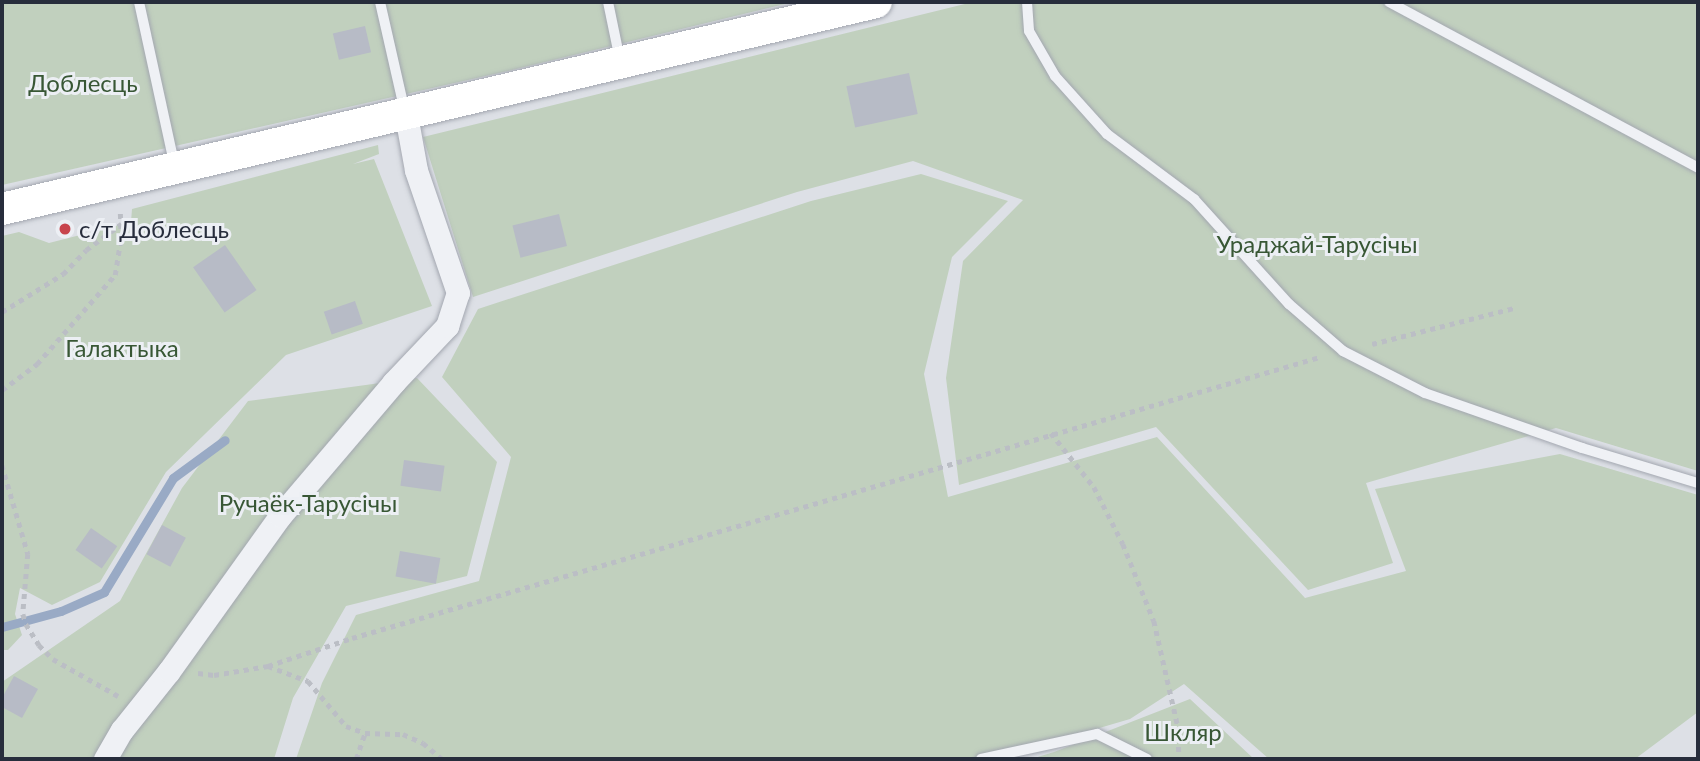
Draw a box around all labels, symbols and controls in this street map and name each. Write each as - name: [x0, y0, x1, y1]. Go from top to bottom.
- park label: Доблесць: [28, 69, 138, 97]
- place label: с/т Доблесць: [79, 215, 229, 243]
- marker: с/т Доблесць: [57, 221, 73, 237]
- park label: Ураджай-Тарусічы: [1216, 230, 1418, 258]
- park label: Галактыка: [65, 334, 179, 362]
- park label: Ручаёк-Тарусічы: [219, 489, 397, 517]
- park label: Шкляр: [1144, 718, 1222, 746]

